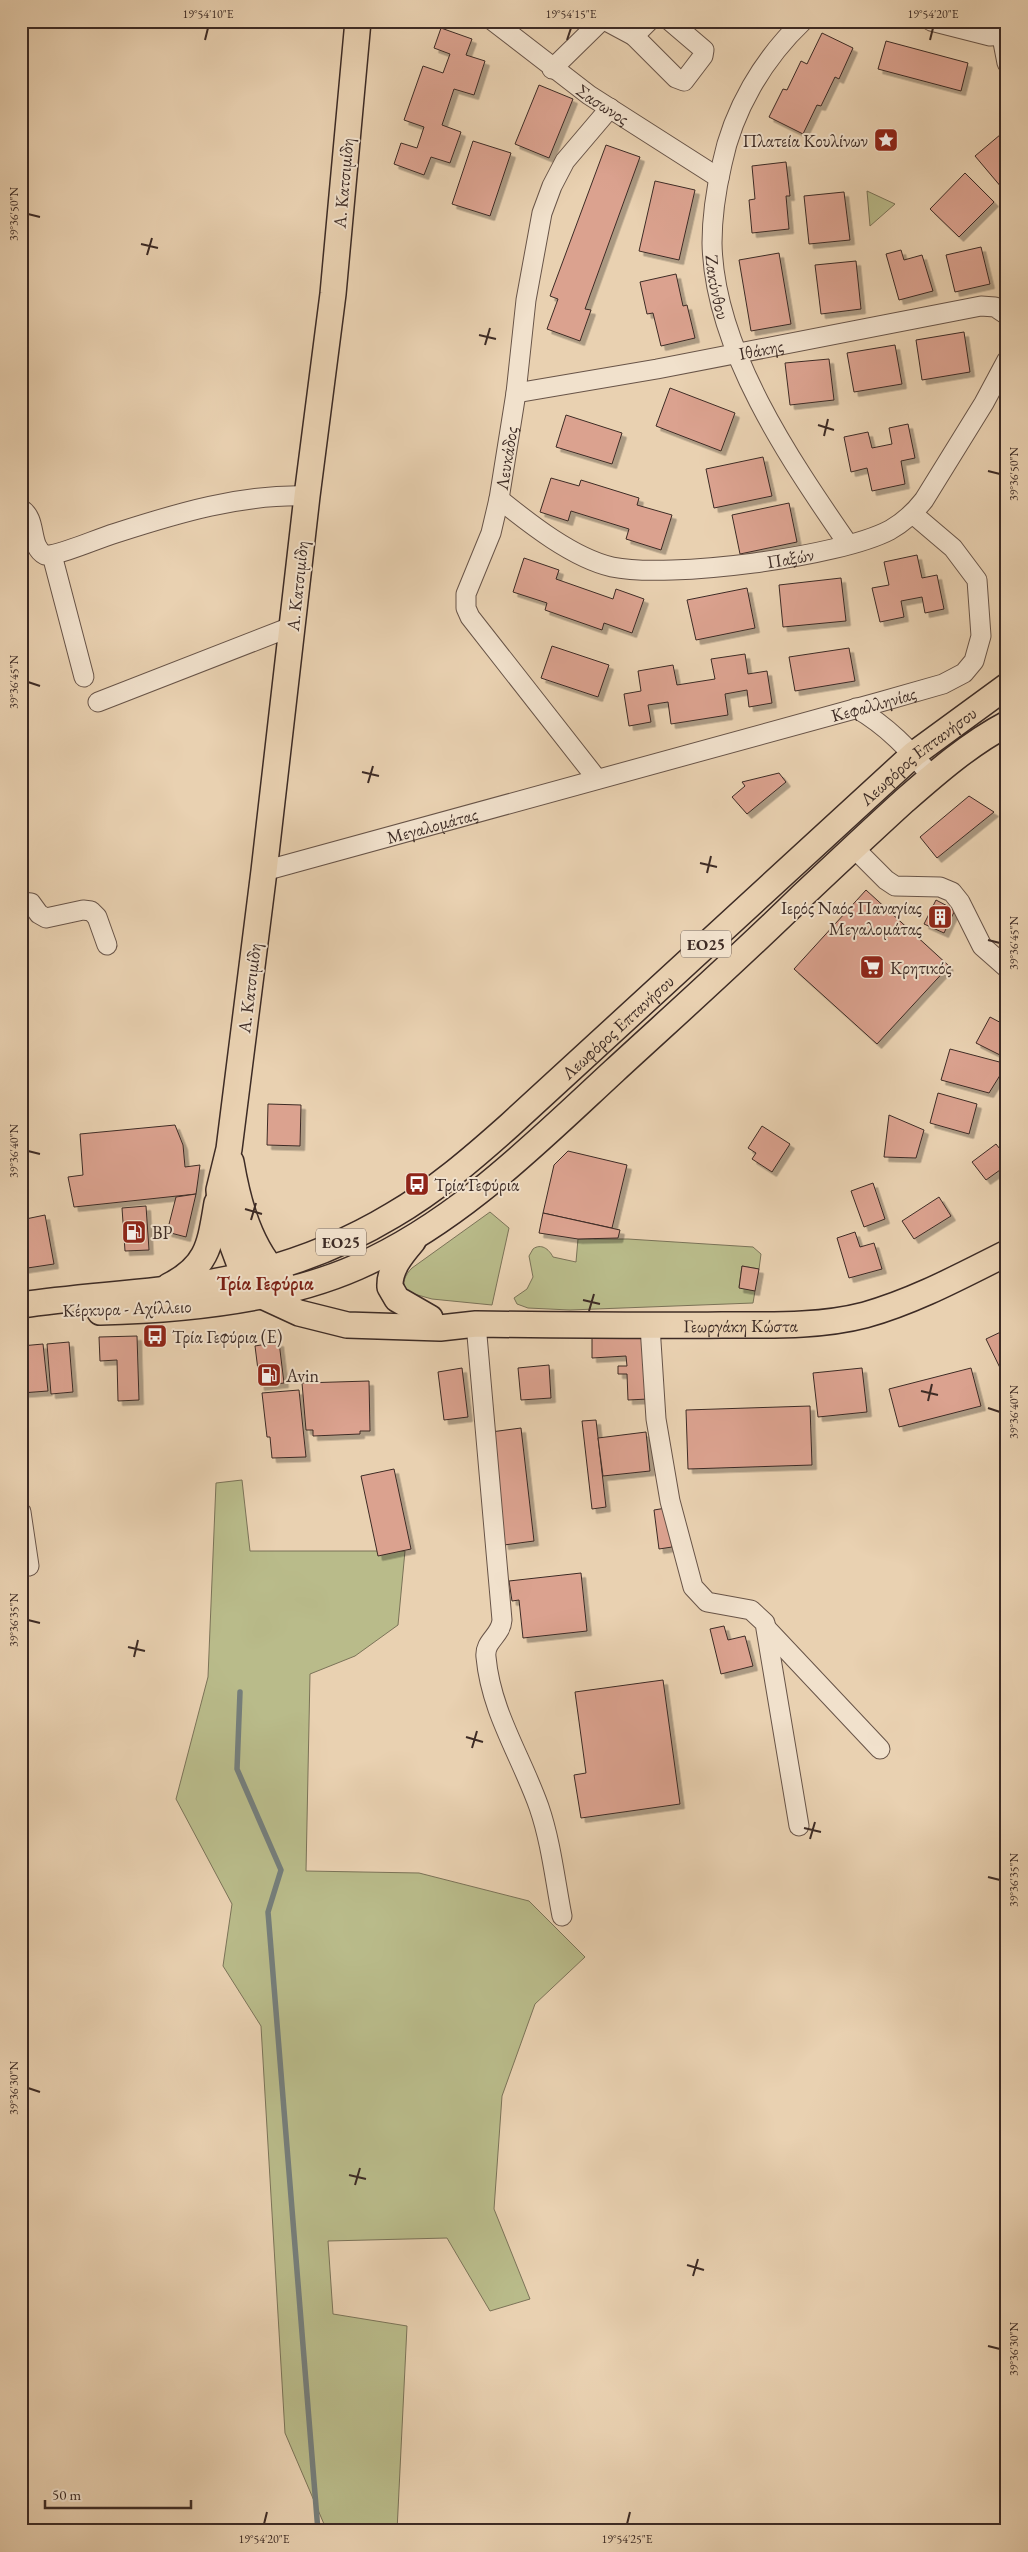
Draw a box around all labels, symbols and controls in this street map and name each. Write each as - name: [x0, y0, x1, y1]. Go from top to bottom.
- text: 19°54'10"E: [182, 6, 234, 22]
- text: 19°54'15"E: [545, 6, 597, 22]
- text: 19°54'20"E: [907, 6, 959, 22]
- street label: Σασωνος: [572, 78, 634, 129]
- place icon: Πλατεία Κουλίνων: [873, 127, 899, 153]
- place label: Πλατεία Κουλίνων: [742, 129, 868, 152]
- street label: Α. Κατσιμίδη: [328, 137, 358, 230]
- text: 39°36'50"N: [6, 187, 22, 241]
- street label: Ζακύνθου: [701, 254, 736, 322]
- street label: Ιθάκης: [737, 333, 785, 364]
- street label: Λευκάδος: [489, 425, 522, 492]
- text: 39°36'50"N: [1006, 447, 1022, 501]
- street label: Α. Κατσιμίδη: [281, 540, 313, 633]
- street label: Παξών: [765, 542, 816, 573]
- text: 39°36'45"N: [6, 655, 22, 709]
- street label: Κεφαλληνίας: [828, 681, 919, 726]
- street label: Λεωφόρος Επτανήσου: [854, 701, 981, 811]
- street label: Μεγαλομάτας: [384, 802, 480, 848]
- place label: Ιερός Ναός Παναγίας Μεγαλομάτας: [781, 896, 922, 940]
- building icon: Ιερός Ναός Παναγίας Μεγαλομάτας: [927, 904, 953, 930]
- text: 39°36'45"N: [1006, 916, 1022, 970]
- road number: ΕΟ25: [681, 931, 731, 958]
- street label: Α. Κατσιμίδη: [232, 942, 266, 1035]
- supermarket icon: Κρητικός: [859, 954, 885, 980]
- place label: Κρητικός: [890, 956, 952, 979]
- street label: Λεωφόρος Επτανήσου: [556, 969, 678, 1084]
- text: 39°36'40"N: [6, 1124, 22, 1178]
- bus stop icon: Τρία Γεφύρια: [404, 1171, 430, 1197]
- place label: Τρία Γεφύρια: [434, 1173, 520, 1196]
- fuel station icon: BP: [121, 1219, 147, 1245]
- place label: BP: [152, 1221, 173, 1244]
- road number: ΕΟ25: [316, 1228, 366, 1256]
- district label: Τρία Γεφύρια: [216, 1271, 314, 1296]
- street label: Κέρκυρα - Αχίλλειο: [62, 1294, 192, 1322]
- street label: Γεωργάκη Κώστα: [683, 1313, 799, 1337]
- bus stop icon: Τρία Γεφύρια (E): [142, 1323, 168, 1349]
- place label: Τρία Γεφύρια (E): [172, 1325, 282, 1348]
- fuel station icon: Avin: [256, 1362, 282, 1388]
- place label: Avin: [285, 1364, 319, 1387]
- text: 39°36'40"N: [1006, 1385, 1022, 1439]
- text: 39°36'35"N: [6, 1593, 22, 1647]
- text: 39°36'35"N: [1006, 1853, 1022, 1907]
- text: 39°36'30"N: [6, 2061, 22, 2115]
- text: 39°36'30"N: [1006, 2322, 1022, 2376]
- scale bar: [45, 2477, 191, 2509]
- text: 50 m: [52, 2485, 81, 2504]
- text: 19°54'20"E: [238, 2531, 290, 2547]
- text: 19°54'25"E: [601, 2531, 653, 2547]

